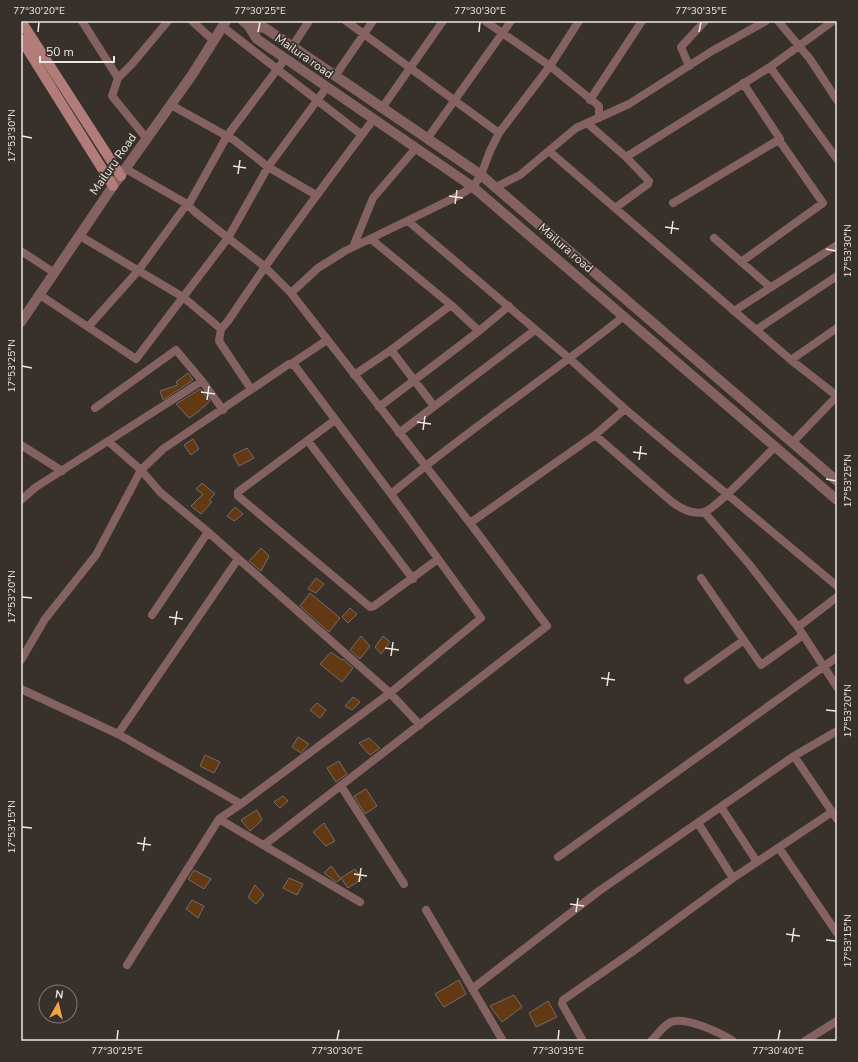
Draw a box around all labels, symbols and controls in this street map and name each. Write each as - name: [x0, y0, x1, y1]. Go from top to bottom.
- text: 77°30'20"E: [13, 4, 65, 18]
- text: 77°30'25"E: [234, 4, 286, 18]
- text: 77°30'30"E: [454, 4, 506, 18]
- text: 77°30'35"E: [675, 4, 727, 18]
- street label: Mailura road: [272, 30, 336, 82]
- scale bar: [40, 38, 114, 64]
- text: 50 m: [46, 44, 74, 60]
- text: 17°53'30"N: [5, 109, 19, 163]
- street label: Mailuru Road: [86, 130, 140, 198]
- street label: Mailura road: [535, 220, 597, 276]
- text: 17°53'30"N: [841, 224, 855, 278]
- text: 17°53'25"N: [5, 339, 19, 393]
- text: 17°53'25"N: [841, 454, 855, 508]
- text: 17°53'20"N: [5, 570, 19, 624]
- text: 17°53'20"N: [841, 684, 855, 738]
- text: 17°53'15"N: [5, 800, 19, 854]
- text: 17°53'15"N: [841, 914, 855, 968]
- north arrow: [38, 984, 78, 1024]
- text: N: [54, 987, 64, 1003]
- text: 77°30'25"E: [91, 1044, 143, 1058]
- text: 77°30'30"E: [311, 1044, 363, 1058]
- text: 77°30'35"E: [532, 1044, 584, 1058]
- text: 77°30'40"E: [752, 1044, 804, 1058]

